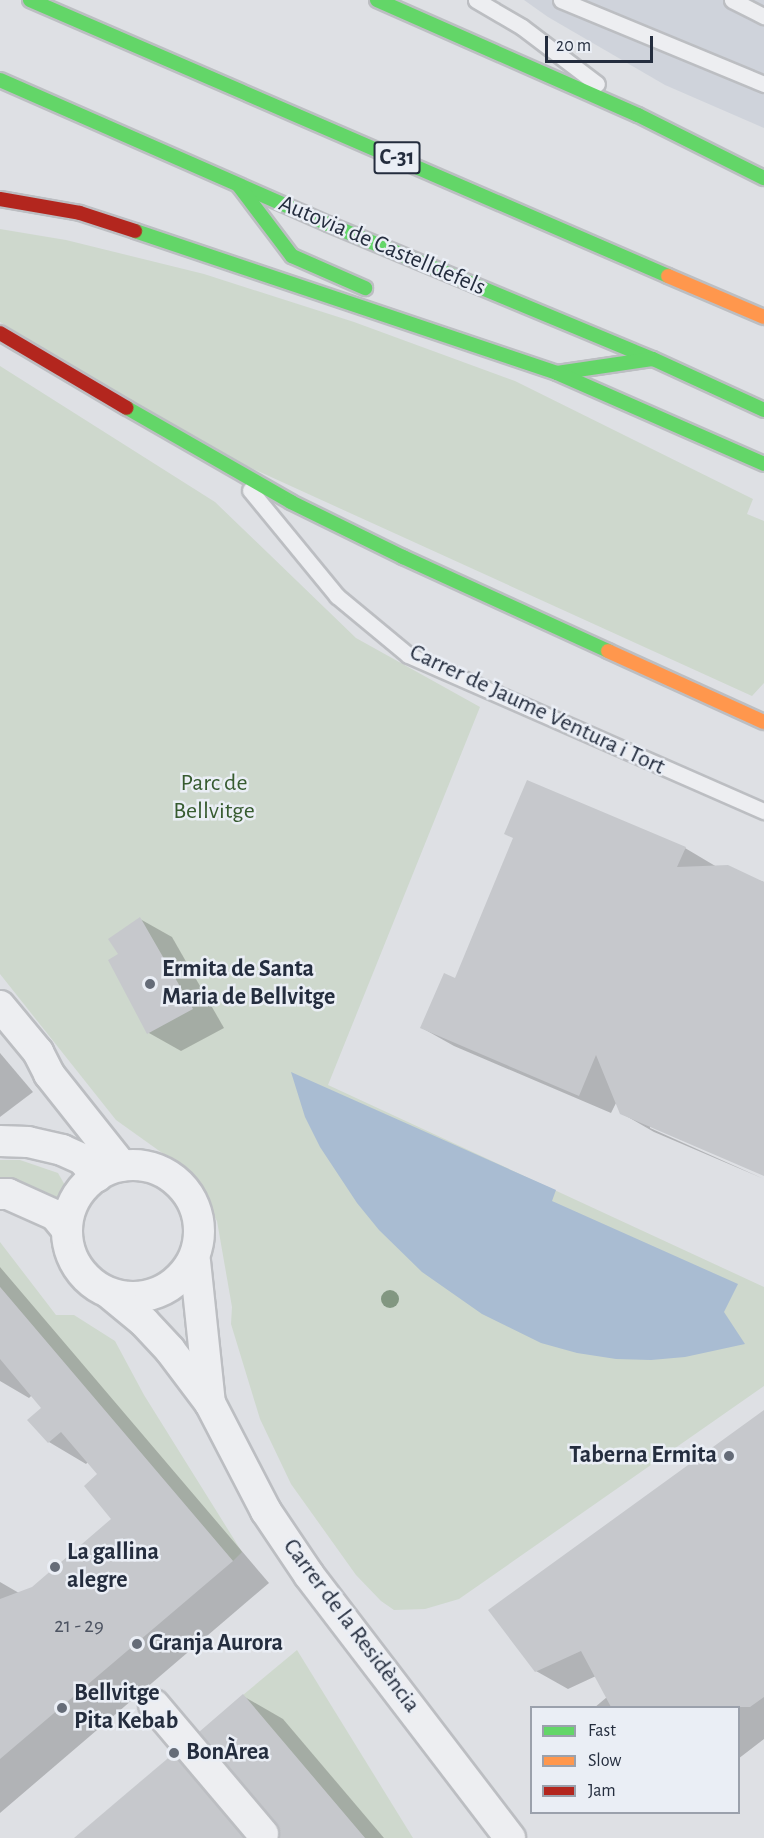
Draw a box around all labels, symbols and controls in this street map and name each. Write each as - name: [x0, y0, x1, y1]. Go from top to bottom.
- scale bar: [548, 24, 656, 62]
- text: 20 m: [556, 37, 591, 55]
- road number: C-31: [373, 139, 421, 177]
- street label: Autovia de Castelldefels: [274, 189, 490, 303]
- street label: Carrer de Jaume Ventura i Tort: [405, 638, 669, 782]
- park label: Parc de Bellvitge: [173, 770, 255, 826]
- place label: Ermita de Santa Maria de Bellvitge: [162, 956, 335, 1012]
- marker: Ermita de Santa Maria de Bellvitge: [143, 977, 157, 991]
- place label: Taberna Ermita: [569, 1442, 717, 1470]
- marker: Taberna Ermita: [722, 1449, 736, 1463]
- street label: Carrer de la Residència: [276, 1533, 426, 1719]
- place label: La gallina alegre: [67, 1539, 159, 1595]
- marker: La gallina alegre: [48, 1560, 62, 1574]
- house number: 21 - 29: [54, 1613, 104, 1639]
- place label: Granja Aurora: [149, 1630, 283, 1658]
- marker: Granja Aurora: [130, 1637, 144, 1651]
- place label: Bellvitge Pita Kebab: [74, 1680, 178, 1736]
- marker: Bellvitge Pita Kebab: [55, 1701, 69, 1715]
- legend: [530, 1706, 740, 1814]
- text: Fast: [588, 1722, 616, 1740]
- place label: BonÀrea: [186, 1739, 270, 1767]
- marker: BonÀrea: [167, 1746, 181, 1760]
- text: Slow: [588, 1752, 621, 1770]
- text: Jam: [588, 1782, 616, 1800]

